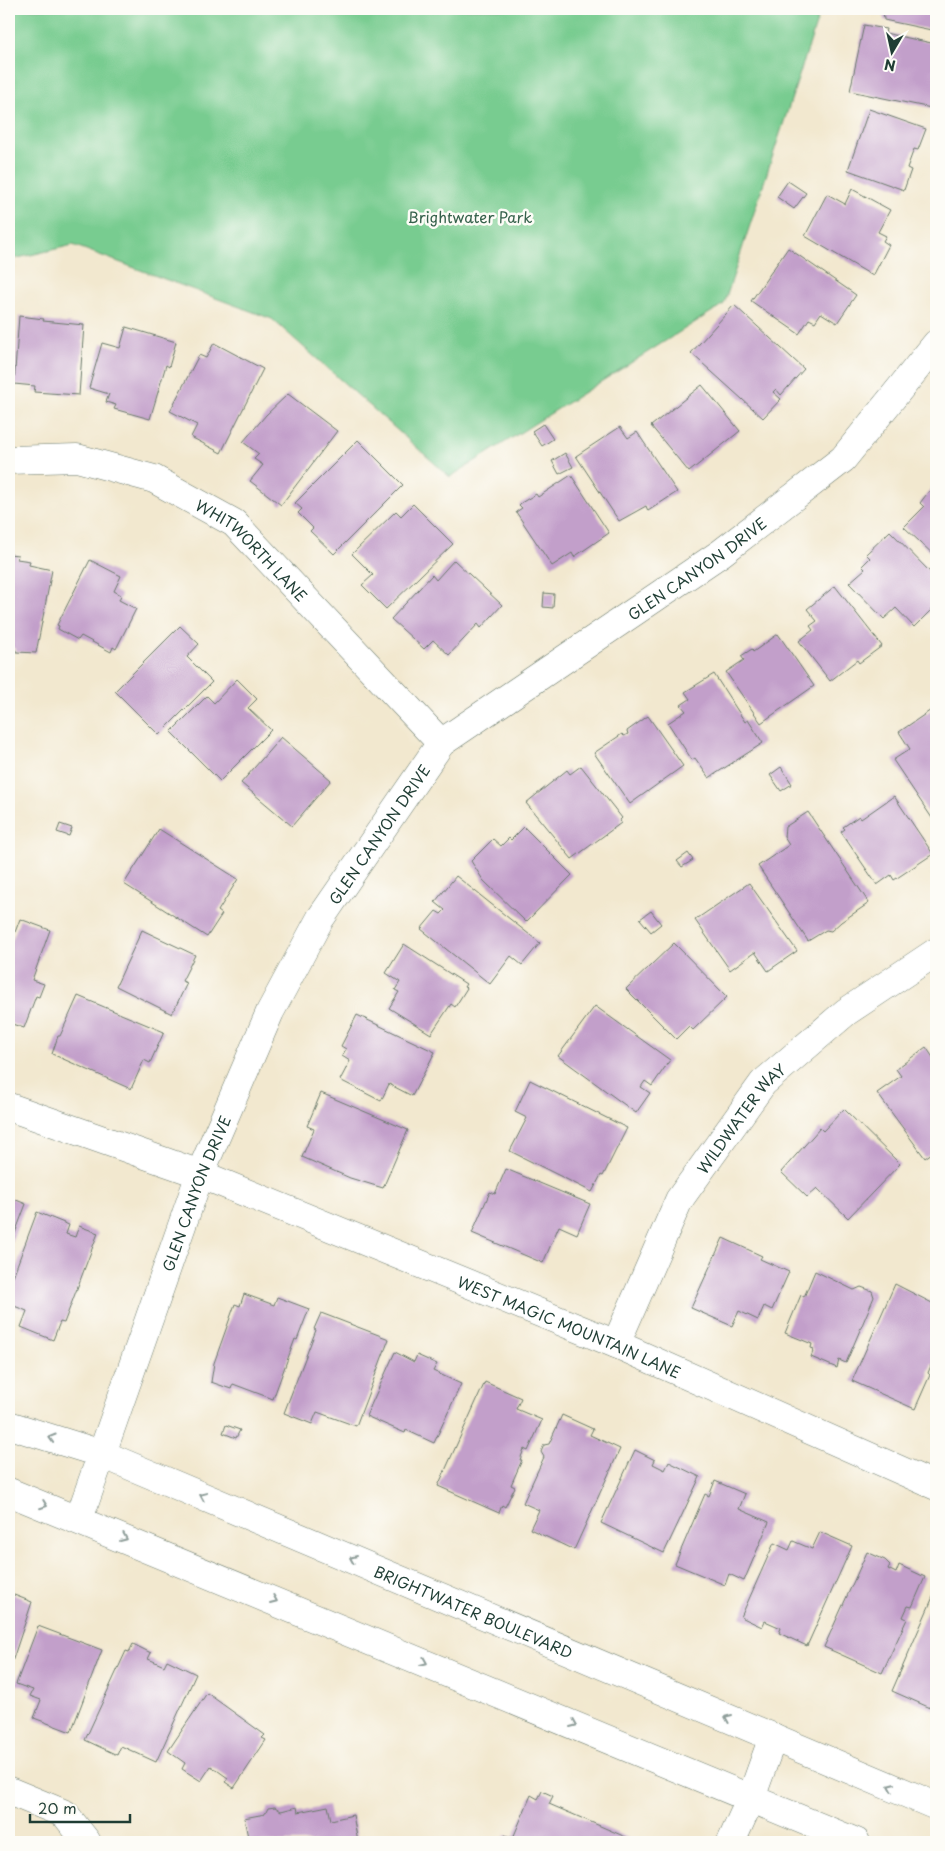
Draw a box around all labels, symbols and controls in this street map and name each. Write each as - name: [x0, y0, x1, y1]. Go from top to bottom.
- north arrow: [868, 28, 918, 78]
- text: N: [883, 54, 897, 77]
- park label: Brightwater Park: [408, 205, 532, 228]
- street label: WHITWORTH LANE: [192, 493, 313, 606]
- street label: GLEN CANYON DRIVE: [622, 511, 771, 625]
- street label: GLEN CANYON DRIVE: [322, 759, 435, 908]
- street label: WILDWATER WAY: [690, 1057, 791, 1178]
- street label: GLEN CANYON DRIVE: [155, 1112, 236, 1274]
- street label: WEST MAGIC MOUNTAIN LANE: [454, 1269, 685, 1383]
- one-way arrow: [48, 1434, 56, 1444]
- one-way arrow: [199, 1492, 208, 1503]
- one-way arrow: [39, 1499, 48, 1509]
- one-way arrow: [119, 1531, 128, 1542]
- one-way arrow: [349, 1555, 358, 1565]
- street label: BRIGHTWATER BOULEVARD: [371, 1559, 577, 1663]
- one-way arrow: [269, 1594, 278, 1604]
- one-way arrow: [419, 1656, 428, 1666]
- one-way arrow: [725, 1713, 733, 1723]
- one-way arrow: [569, 1718, 578, 1729]
- one-way arrow: [887, 1782, 896, 1793]
- scale bar: [30, 1791, 130, 1823]
- text: 20 m: [38, 1796, 77, 1819]

